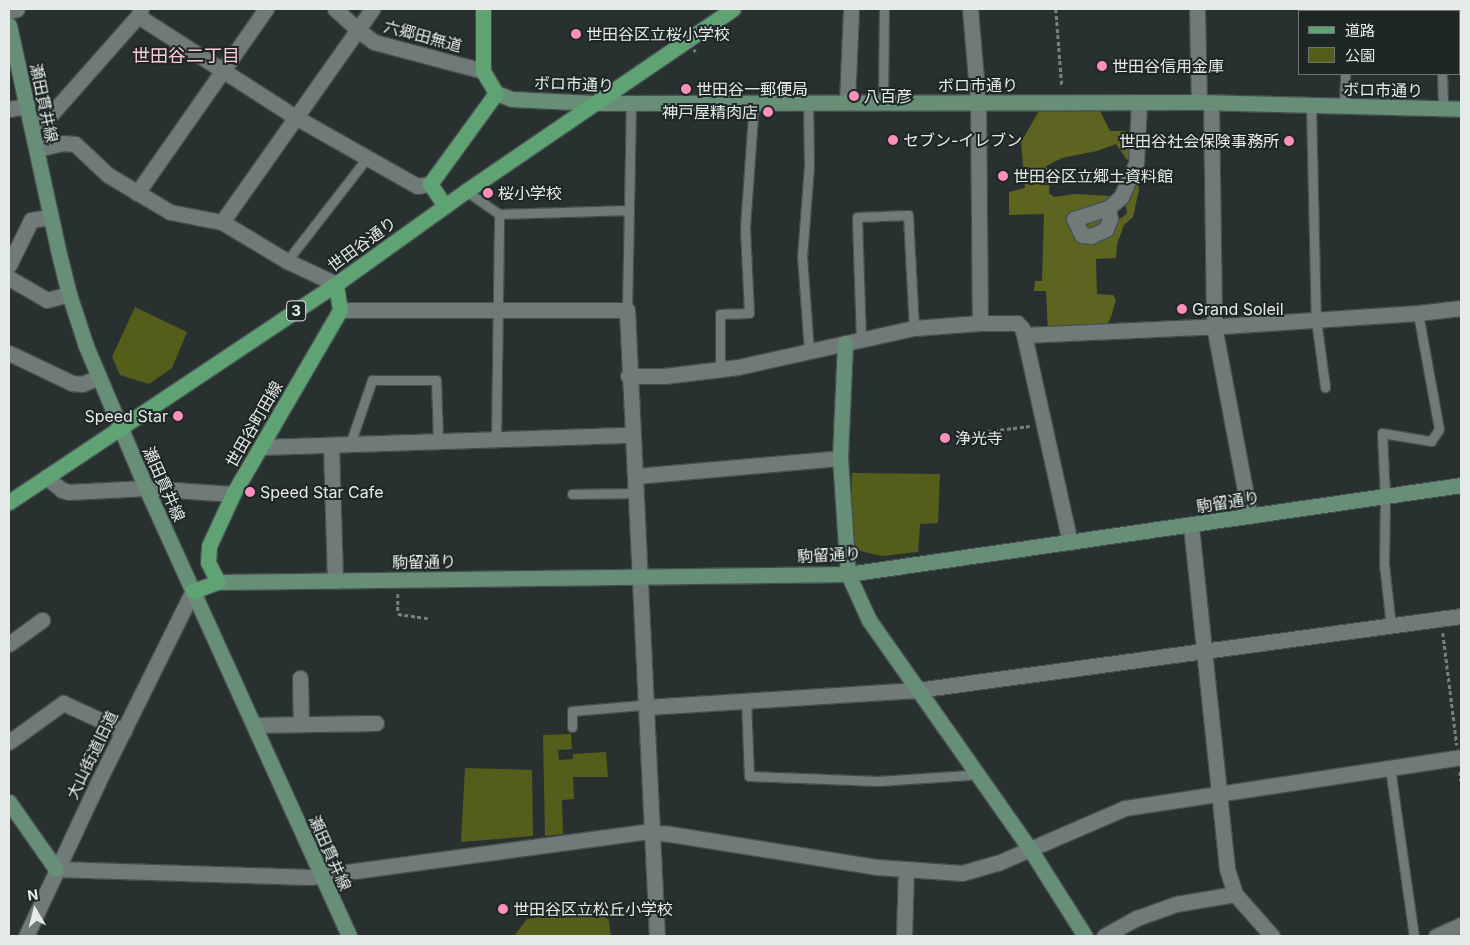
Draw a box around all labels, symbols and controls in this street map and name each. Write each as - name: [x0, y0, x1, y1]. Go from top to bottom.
- legend: [1298, 10, 1460, 75]
- street label: 六郷田無道: [382, 16, 464, 56]
- text: 道路: [1345, 21, 1375, 40]
- place label: 世田谷区立桜小学校: [586, 24, 730, 44]
- marker: 世田谷区立桜小学校: [570, 28, 582, 40]
- district label: 世田谷二丁目: [132, 45, 240, 67]
- text: 公園: [1345, 46, 1375, 65]
- place label: 世田谷信用金庫: [1112, 56, 1224, 76]
- marker: 世田谷信用金庫: [1096, 60, 1108, 72]
- street label: 瀬田貫井線: [26, 62, 62, 144]
- street label: ボロ市通り: [534, 73, 614, 95]
- street label: ボロ市通り: [938, 75, 1018, 95]
- place label: 世田谷一郵便局: [696, 79, 808, 99]
- street label: ボロ市通り: [1343, 80, 1423, 100]
- marker: 世田谷一郵便局: [680, 83, 692, 95]
- place label: 八百彦: [864, 86, 912, 106]
- marker: 八百彦: [848, 90, 860, 102]
- place label: 神戸屋精肉店: [662, 102, 758, 122]
- marker: 神戸屋精肉店: [762, 106, 774, 118]
- place label: セブン-イレブン: [903, 130, 1022, 150]
- place label: 世田谷社会保険事務所: [1119, 131, 1279, 151]
- marker: セブン-イレブン: [887, 134, 899, 146]
- marker: 世田谷社会保険事務所: [1283, 135, 1295, 147]
- place label: 世田谷区立郷土資料館: [1013, 166, 1173, 186]
- marker: 世田谷区立郷土資料館: [997, 170, 1009, 182]
- place label: 桜小学校: [498, 183, 562, 203]
- marker: 桜小学校: [482, 187, 494, 199]
- street label: 世田谷通り: [324, 213, 400, 275]
- road number: 3: [286, 298, 306, 324]
- place label: Grand Soleil: [1192, 299, 1284, 319]
- marker: Grand Soleil: [1176, 303, 1188, 315]
- street label: 世田谷町田線: [222, 378, 286, 470]
- place label: Speed Star: [84, 406, 168, 426]
- marker: Speed Star: [172, 410, 184, 422]
- place label: 浄光寺: [955, 428, 1003, 448]
- marker: 浄光寺: [939, 432, 951, 444]
- street label: 瀬田貫井線: [139, 444, 189, 524]
- place label: Speed Star Cafe: [260, 482, 384, 502]
- marker: Speed Star Cafe: [244, 486, 256, 498]
- street label: 駒留通り: [1195, 488, 1261, 516]
- street label: 駒留通り: [797, 544, 861, 566]
- street label: 駒留通り: [392, 552, 456, 572]
- street label: 大山街道旧道: [62, 708, 122, 802]
- street label: 瀬田貫井線: [305, 813, 355, 893]
- north arrow: [10, 885, 60, 935]
- text: N: [26, 885, 39, 904]
- place label: 世田谷区立松丘小学校: [513, 899, 673, 919]
- marker: 世田谷区立松丘小学校: [497, 903, 509, 915]

